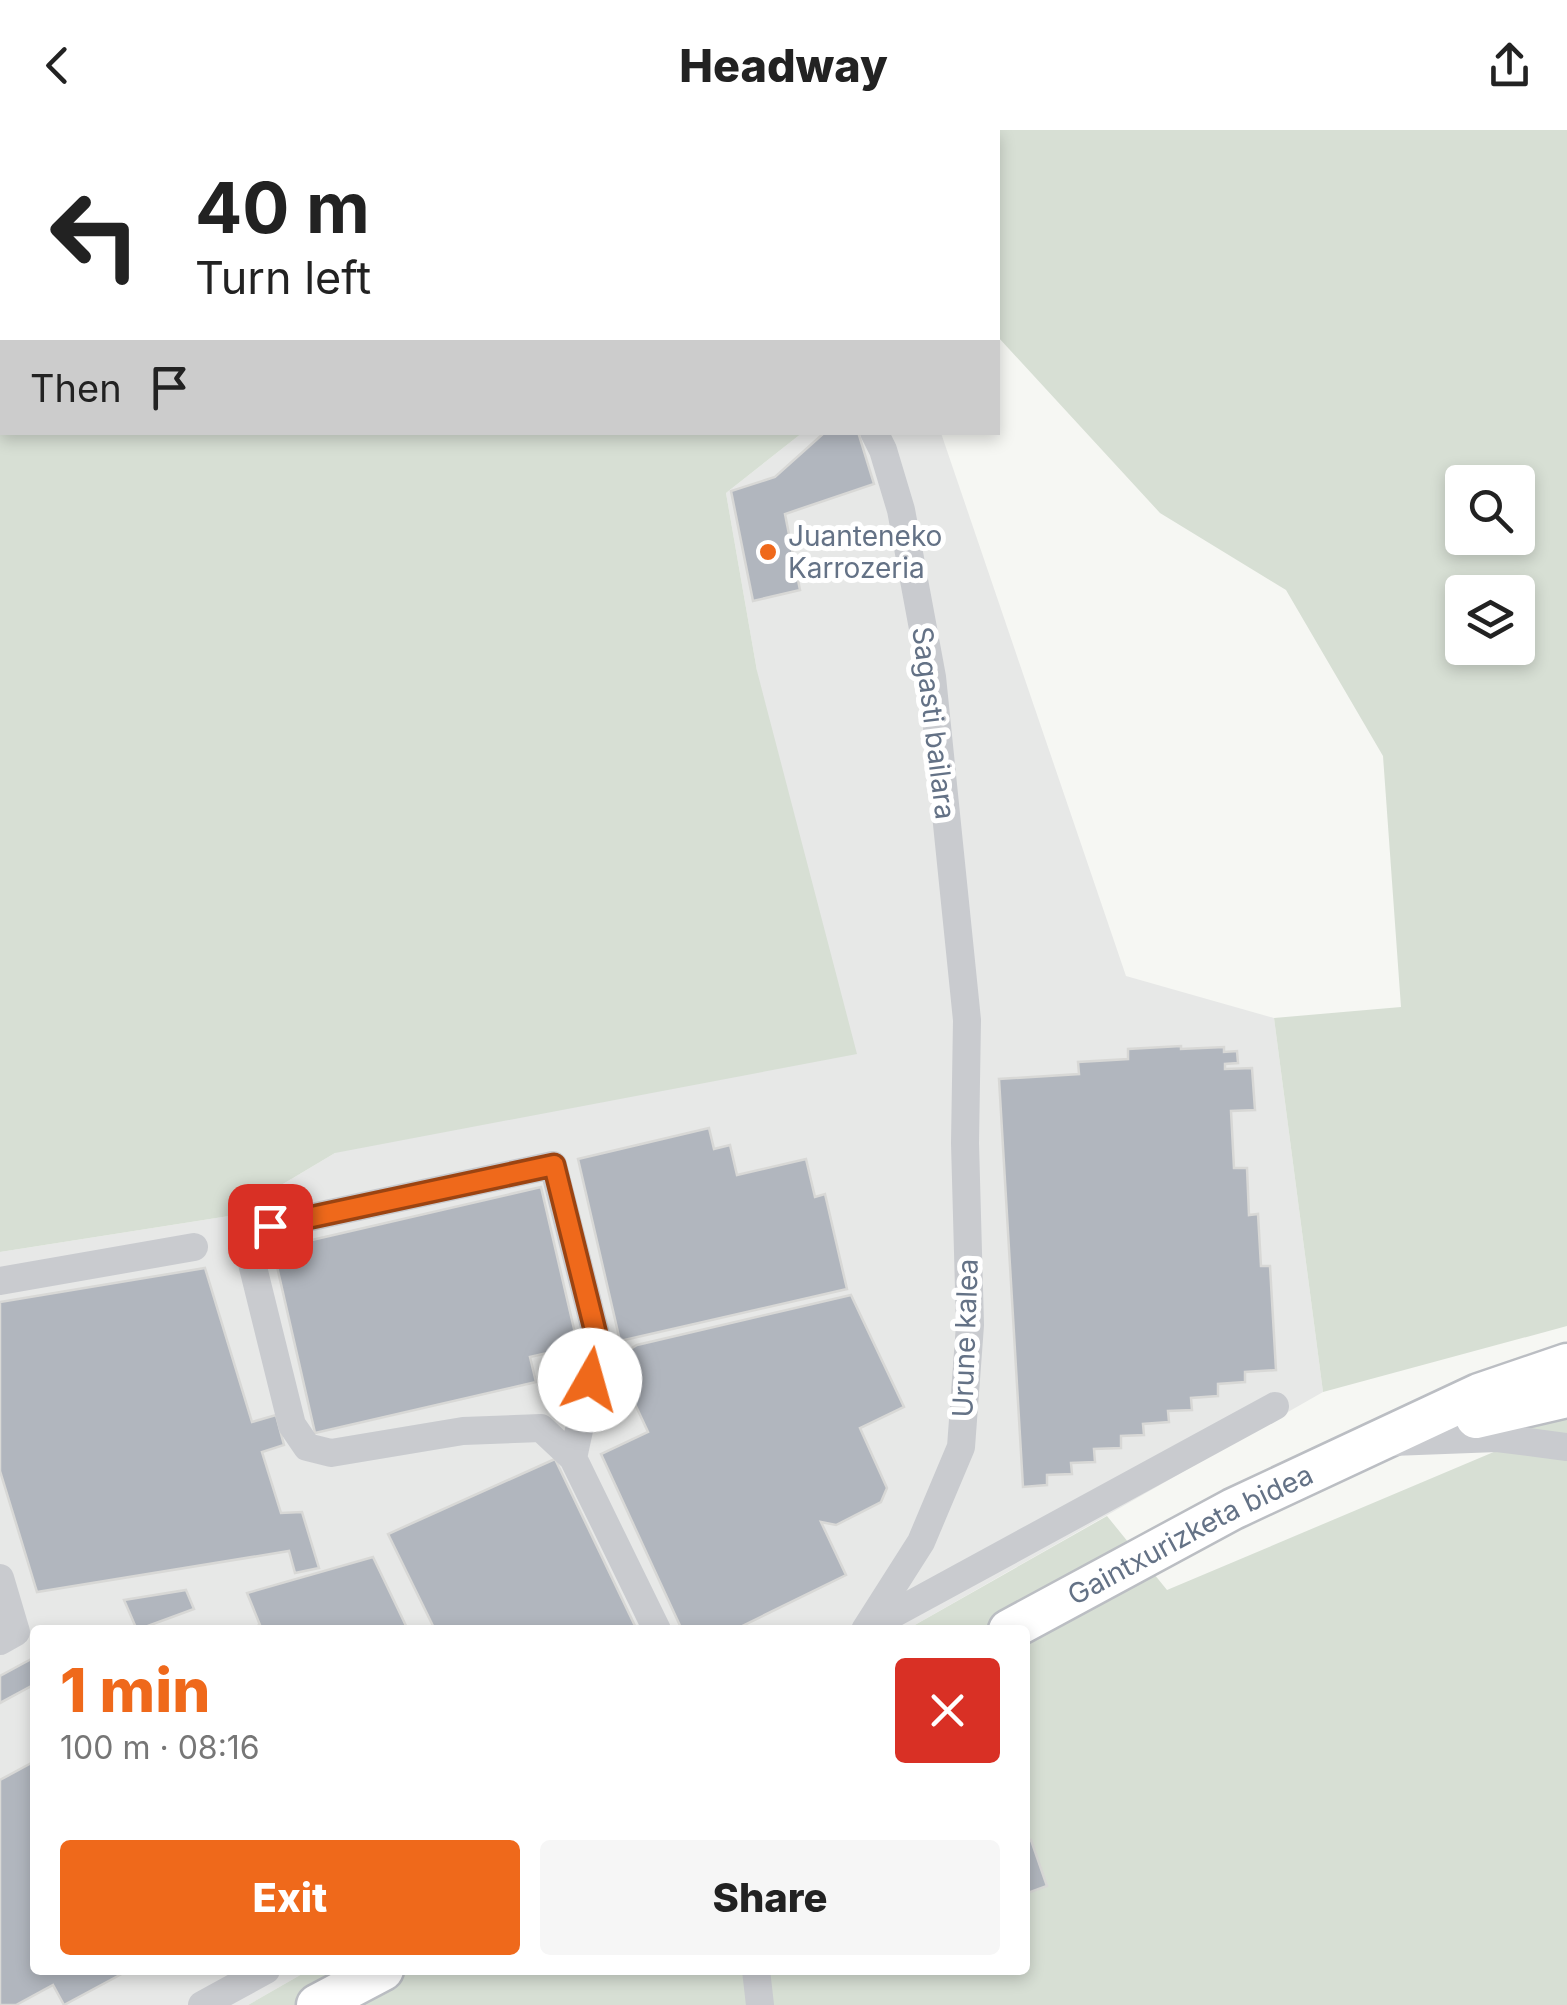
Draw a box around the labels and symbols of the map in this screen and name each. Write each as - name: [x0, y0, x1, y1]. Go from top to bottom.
- place label: Juanteneko Karrozeria: [788, 519, 942, 585]
- marker: Juanteneko Karrozeria: [757, 541, 779, 563]
- street label: Sagasti bailara: [905, 625, 963, 821]
- pin: [228, 1184, 313, 1269]
- street label: Urune kalea: [945, 1258, 985, 1418]
- position arrow: [538, 1328, 642, 1432]
- street label: Gaintxurizketa bidea: [1062, 1457, 1318, 1612]

